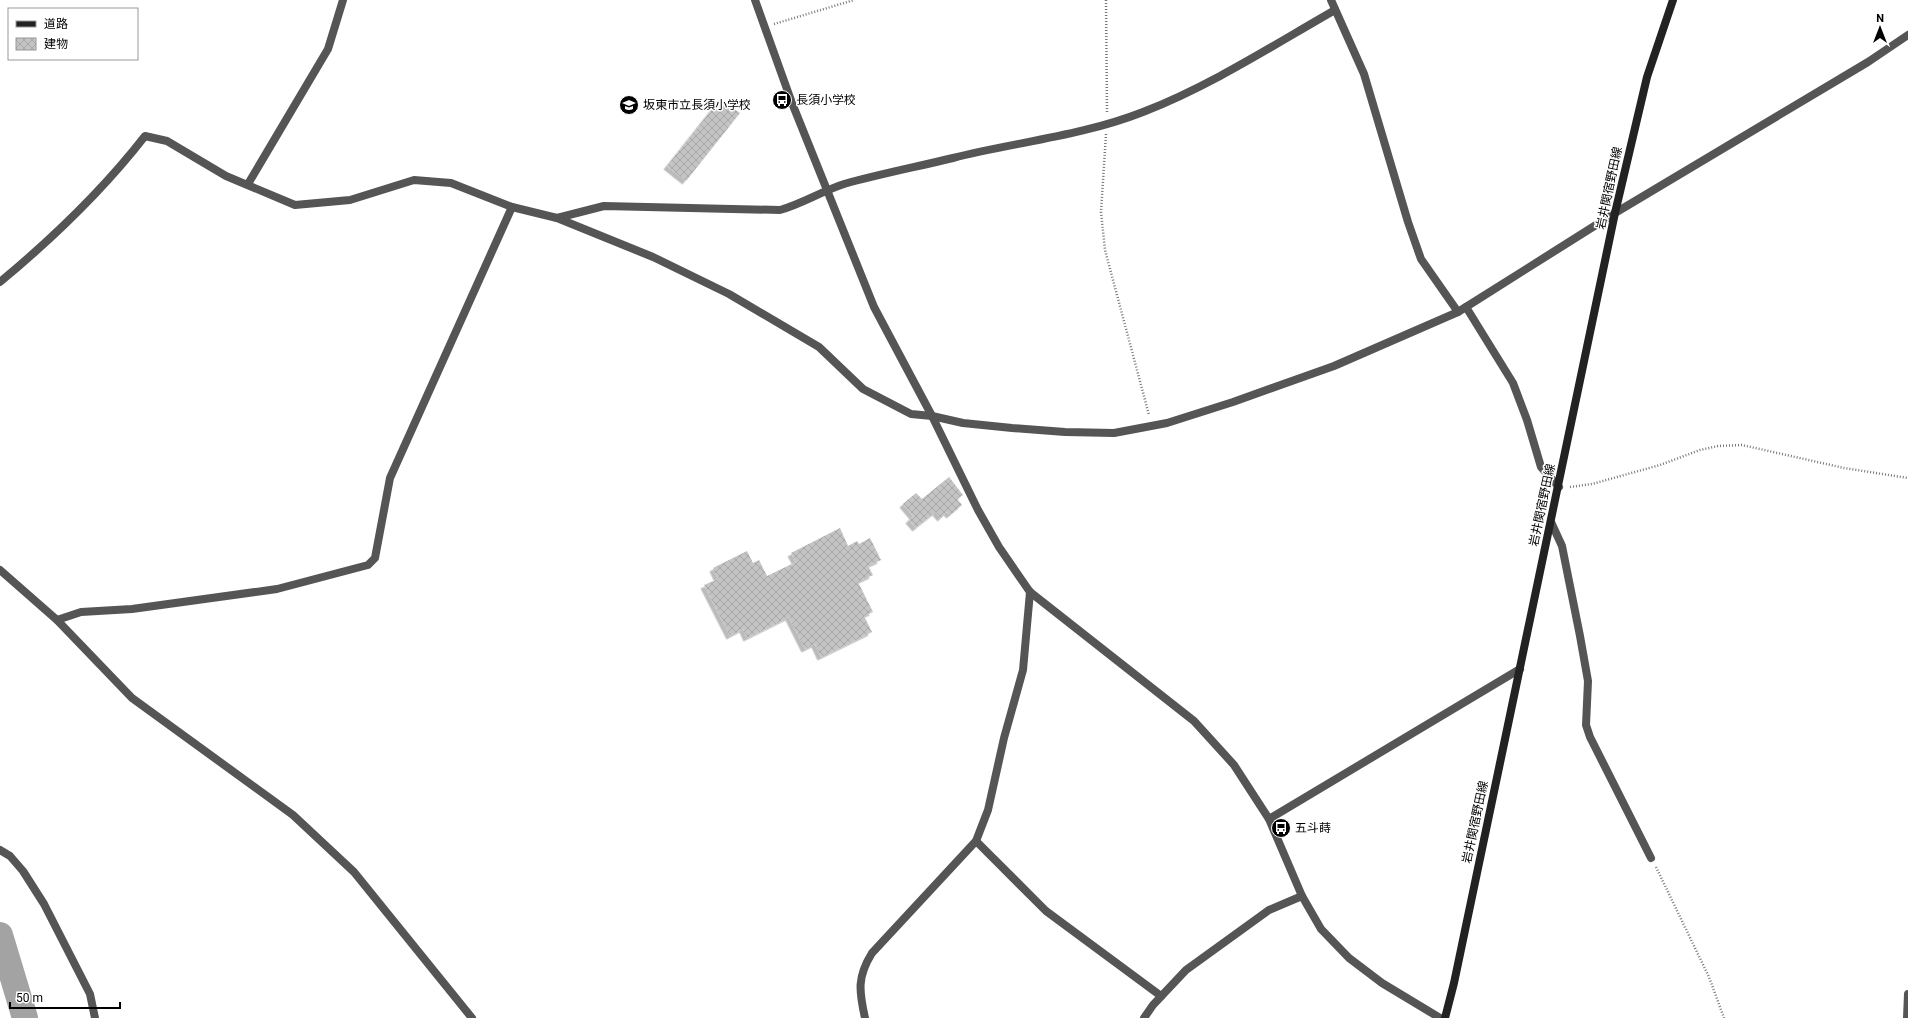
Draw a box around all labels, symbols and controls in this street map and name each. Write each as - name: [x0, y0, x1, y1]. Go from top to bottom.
- legend: [8, 8, 138, 60]
- north arrow: [1860, 8, 1900, 48]
- text: N: [1876, 12, 1884, 25]
- text: 道路: [44, 17, 68, 31]
- text: 建物: [44, 37, 68, 51]
- bus stop icon: 長須小学校: [771, 89, 793, 111]
- place label: 長須小学校: [796, 93, 856, 107]
- school or university icon: 坂東市立長須小学校: [618, 94, 640, 116]
- place label: 坂東市立長須小学校: [643, 98, 751, 112]
- street label: 岩井関宿野田線: [1593, 145, 1625, 231]
- street label: 岩井関宿野田線: [1526, 462, 1558, 548]
- street label: 岩井関宿野田線: [1459, 779, 1491, 865]
- bus stop icon: 五斗蒔: [1270, 817, 1292, 839]
- place label: 五斗蒔: [1295, 821, 1331, 835]
- scale bar: [10, 984, 120, 1010]
- text: 50 m: [16, 991, 43, 1005]

